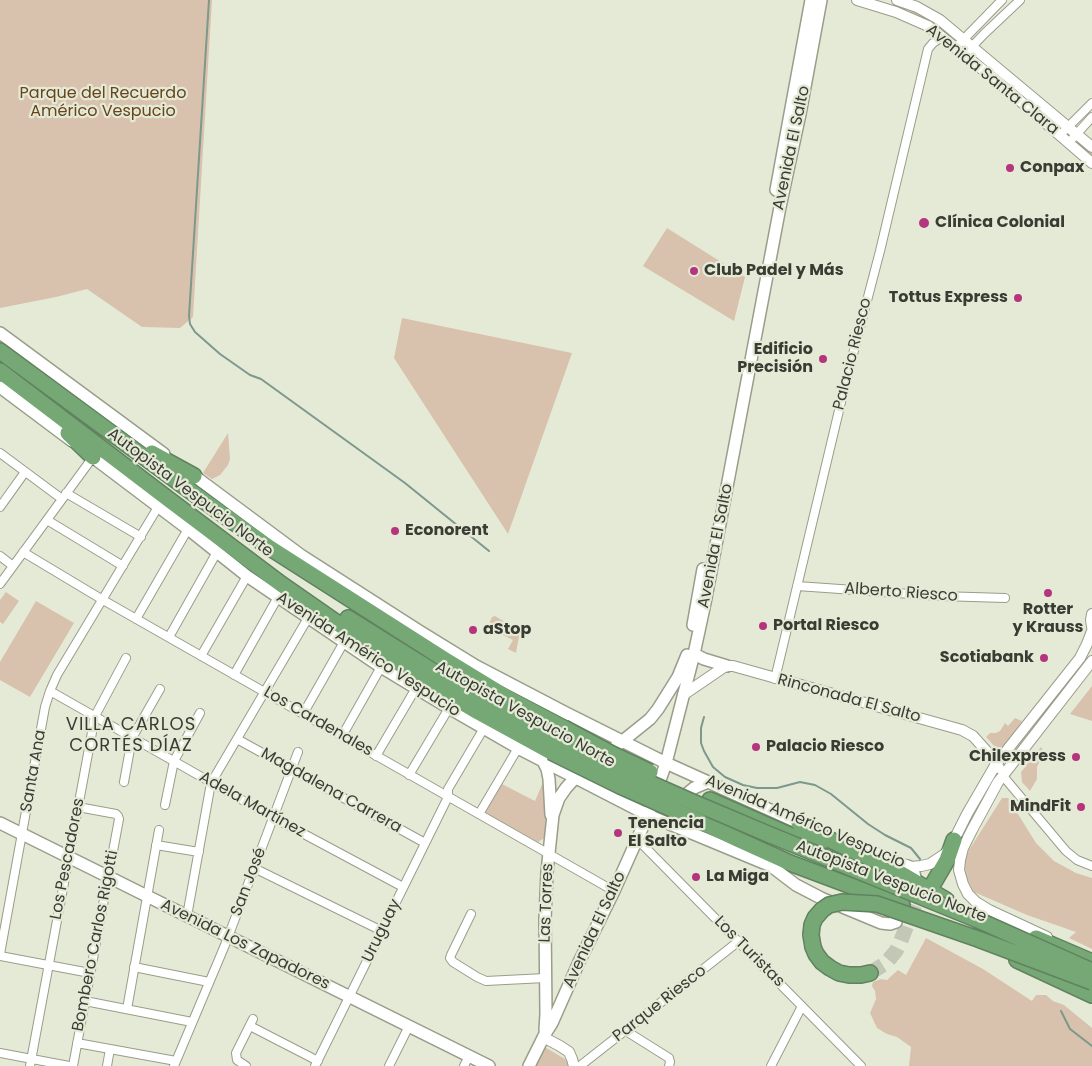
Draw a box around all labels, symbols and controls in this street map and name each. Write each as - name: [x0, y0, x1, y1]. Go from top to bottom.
- street label: Avenida Santa Clara: [922, 21, 1062, 139]
- park label: Parque del Recuerdo Américo Vespucio: [20, 84, 186, 122]
- street label: Avenida El Salto: [769, 84, 815, 212]
- place label: Conpax: [1020, 158, 1084, 178]
- marker: Conpax: [1004, 162, 1016, 174]
- place label: Clínica Colonial: [935, 213, 1065, 233]
- marker: Clínica Colonial: [917, 216, 931, 230]
- place label: Club Padel y Más: [704, 261, 844, 281]
- marker: Club Padel y Más: [688, 265, 700, 277]
- place label: Tottus Express: [889, 288, 1008, 308]
- marker: Tottus Express: [1012, 292, 1024, 304]
- street label: Palacio Riesco: [830, 296, 876, 412]
- place label: Edificio Precisión: [737, 340, 813, 378]
- marker: Edificio Precisión: [817, 353, 829, 365]
- street label: Autopista Vespucio Norte: [103, 424, 277, 562]
- street label: Avenida El Salto: [695, 482, 737, 610]
- place label: Econorent: [405, 521, 488, 541]
- marker: Econorent: [389, 525, 401, 537]
- street label: Alberto Riesco: [844, 579, 958, 607]
- marker: Rotter y Krauss: [1042, 587, 1054, 599]
- street label: Avenida Américo Vespucio: [273, 588, 463, 722]
- place label: Rotter y Krauss: [1012, 600, 1084, 638]
- place label: Portal Riesco: [773, 616, 879, 636]
- place label: aStop: [483, 620, 531, 640]
- marker: Portal Riesco: [757, 620, 769, 632]
- marker: aStop: [467, 624, 479, 636]
- place label: Scotiabank: [940, 648, 1034, 668]
- marker: Scotiabank: [1038, 652, 1050, 664]
- street label: Autopista Vespucio Norte: [432, 657, 618, 773]
- street label: Rinconada El Salto: [775, 671, 923, 727]
- street label: Los Cardenales: [260, 683, 376, 761]
- district label: VILLA CARLOS CORTÉS DÍAZ: [64, 714, 198, 756]
- street label: Santa Ana: [17, 728, 51, 814]
- place label: Palacio Riesco: [766, 737, 884, 757]
- marker: Palacio Riesco: [750, 741, 762, 753]
- street label: Magdalena Carrera: [257, 744, 405, 838]
- place label: Chilexpress: [969, 747, 1066, 767]
- marker: Chilexpress: [1070, 751, 1082, 763]
- street label: Adela Martínez: [196, 768, 308, 842]
- street label: Avenida Américo Vespucio: [702, 771, 908, 873]
- street label: Los Pescadores: [47, 797, 89, 921]
- place label: MindFit: [1010, 797, 1071, 817]
- marker: MindFit: [1075, 801, 1087, 813]
- place label: Tenencia El Salto: [628, 814, 704, 852]
- marker: Tenencia El Salto: [612, 827, 624, 839]
- street label: Autopista Vespucio Norte: [793, 837, 989, 927]
- street label: San José: [227, 845, 271, 919]
- street label: Bombero Carlos Rigotti: [69, 849, 123, 1033]
- street label: Las Torres: [536, 863, 558, 943]
- place label: La Miga: [706, 867, 769, 887]
- street label: Avenida El Salto: [560, 869, 630, 991]
- marker: La Miga: [690, 871, 702, 883]
- street label: Avenida Los Zapadores: [157, 896, 333, 994]
- street label: Uruguay: [358, 896, 406, 966]
- street label: Los Turistas: [710, 913, 788, 991]
- street label: Parque Riesco: [609, 962, 711, 1046]

